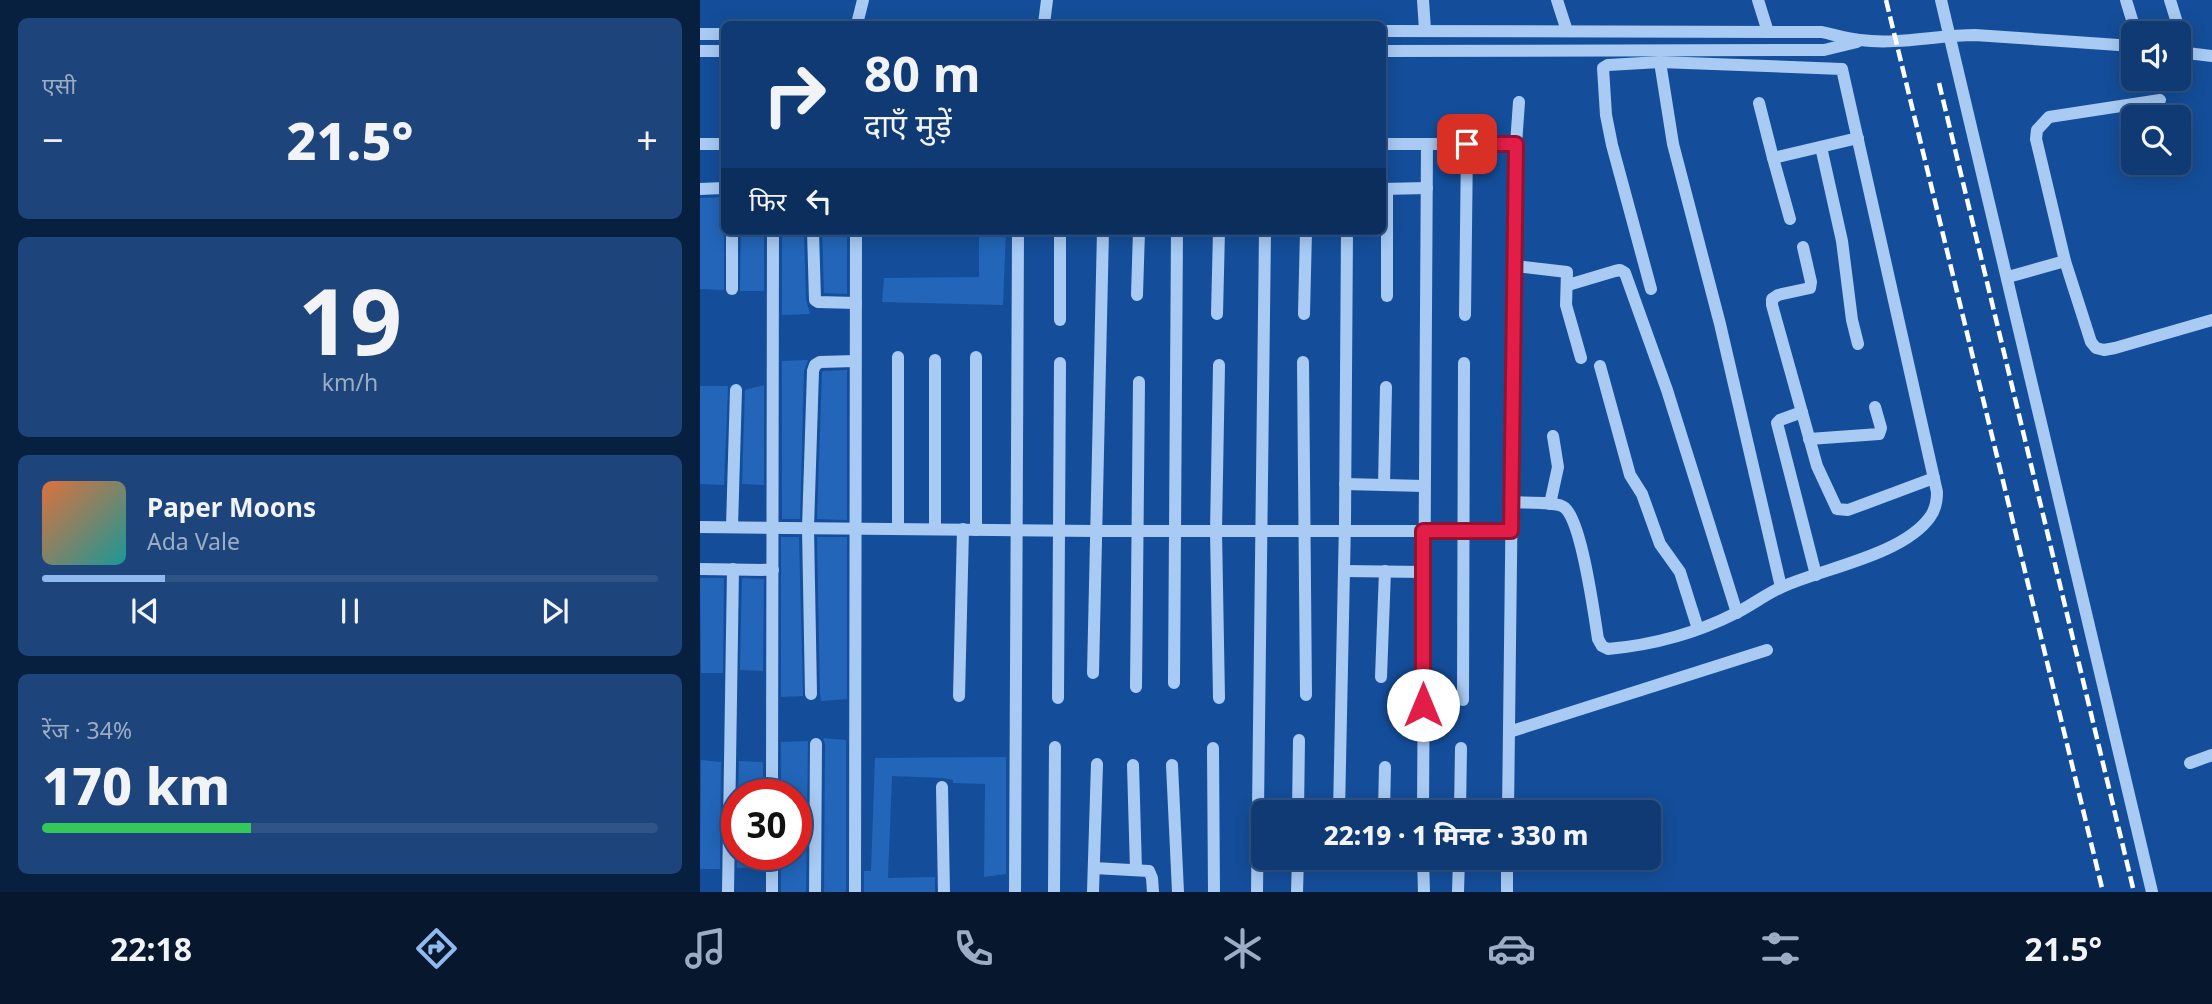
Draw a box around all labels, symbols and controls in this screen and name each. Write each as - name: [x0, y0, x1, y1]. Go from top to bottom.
- map controls: [2121, 21, 2191, 175]
- button: sound: [2121, 21, 2191, 91]
- text: 80 m: [864, 40, 981, 106]
- icon: right: [749, 49, 840, 140]
- text: एसी: [42, 69, 76, 101]
- text: दाएँ मुड़ें: [864, 103, 952, 146]
- text: 21.5°: [287, 104, 413, 175]
- button: search: [2121, 105, 2191, 175]
- text: −: [42, 113, 64, 165]
- text: +: [636, 113, 658, 165]
- pin: [1437, 114, 1497, 174]
- icon: arrive: [1448, 125, 1486, 163]
- icon: left: [800, 182, 838, 220]
- text: फिर: [749, 183, 786, 219]
- text: 19: [298, 258, 402, 382]
- text: km/h: [322, 366, 378, 398]
- text: Paper Moons: [147, 489, 316, 525]
- text: Ada Vale: [147, 525, 240, 557]
- icon: previous: [126, 592, 164, 630]
- icon: pause: [331, 592, 369, 630]
- icon: next: [536, 592, 574, 630]
- position arrow: [1386, 668, 1460, 742]
- text: रेंज · 34%: [42, 714, 132, 746]
- text: 170 km: [42, 749, 230, 820]
- speed limit sign: 30: [721, 779, 812, 870]
- text: 22:19 · 1 मिनट · 330 m: [1324, 817, 1588, 853]
- icon: directions: [412, 924, 461, 973]
- icon: music: [681, 924, 730, 973]
- icon: phone: [949, 924, 998, 973]
- icon: climate: [1218, 924, 1267, 973]
- icon: car: [1487, 924, 1536, 973]
- icon: filters: [1756, 924, 1805, 973]
- text: 22:18: [110, 927, 192, 970]
- text: 21.5°: [2025, 927, 2102, 970]

